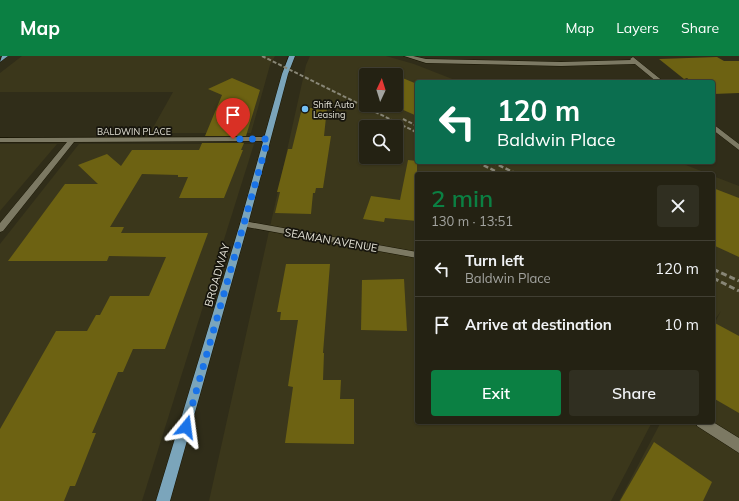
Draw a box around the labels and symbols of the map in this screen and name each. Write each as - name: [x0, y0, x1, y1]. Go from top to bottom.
- north arrow: [359, 68, 403, 112]
- pin: [216, 98, 250, 139]
- place label: Shift Auto Leasing: [313, 99, 354, 120]
- marker: Shift Auto Leasing: [300, 104, 310, 114]
- street label: BALDWIN PLACE: [97, 126, 171, 137]
- street label: SEAMAN AVENUE: [283, 225, 379, 255]
- street label: BROADWAY: [201, 241, 233, 308]
- position arrow: [165, 406, 207, 448]

